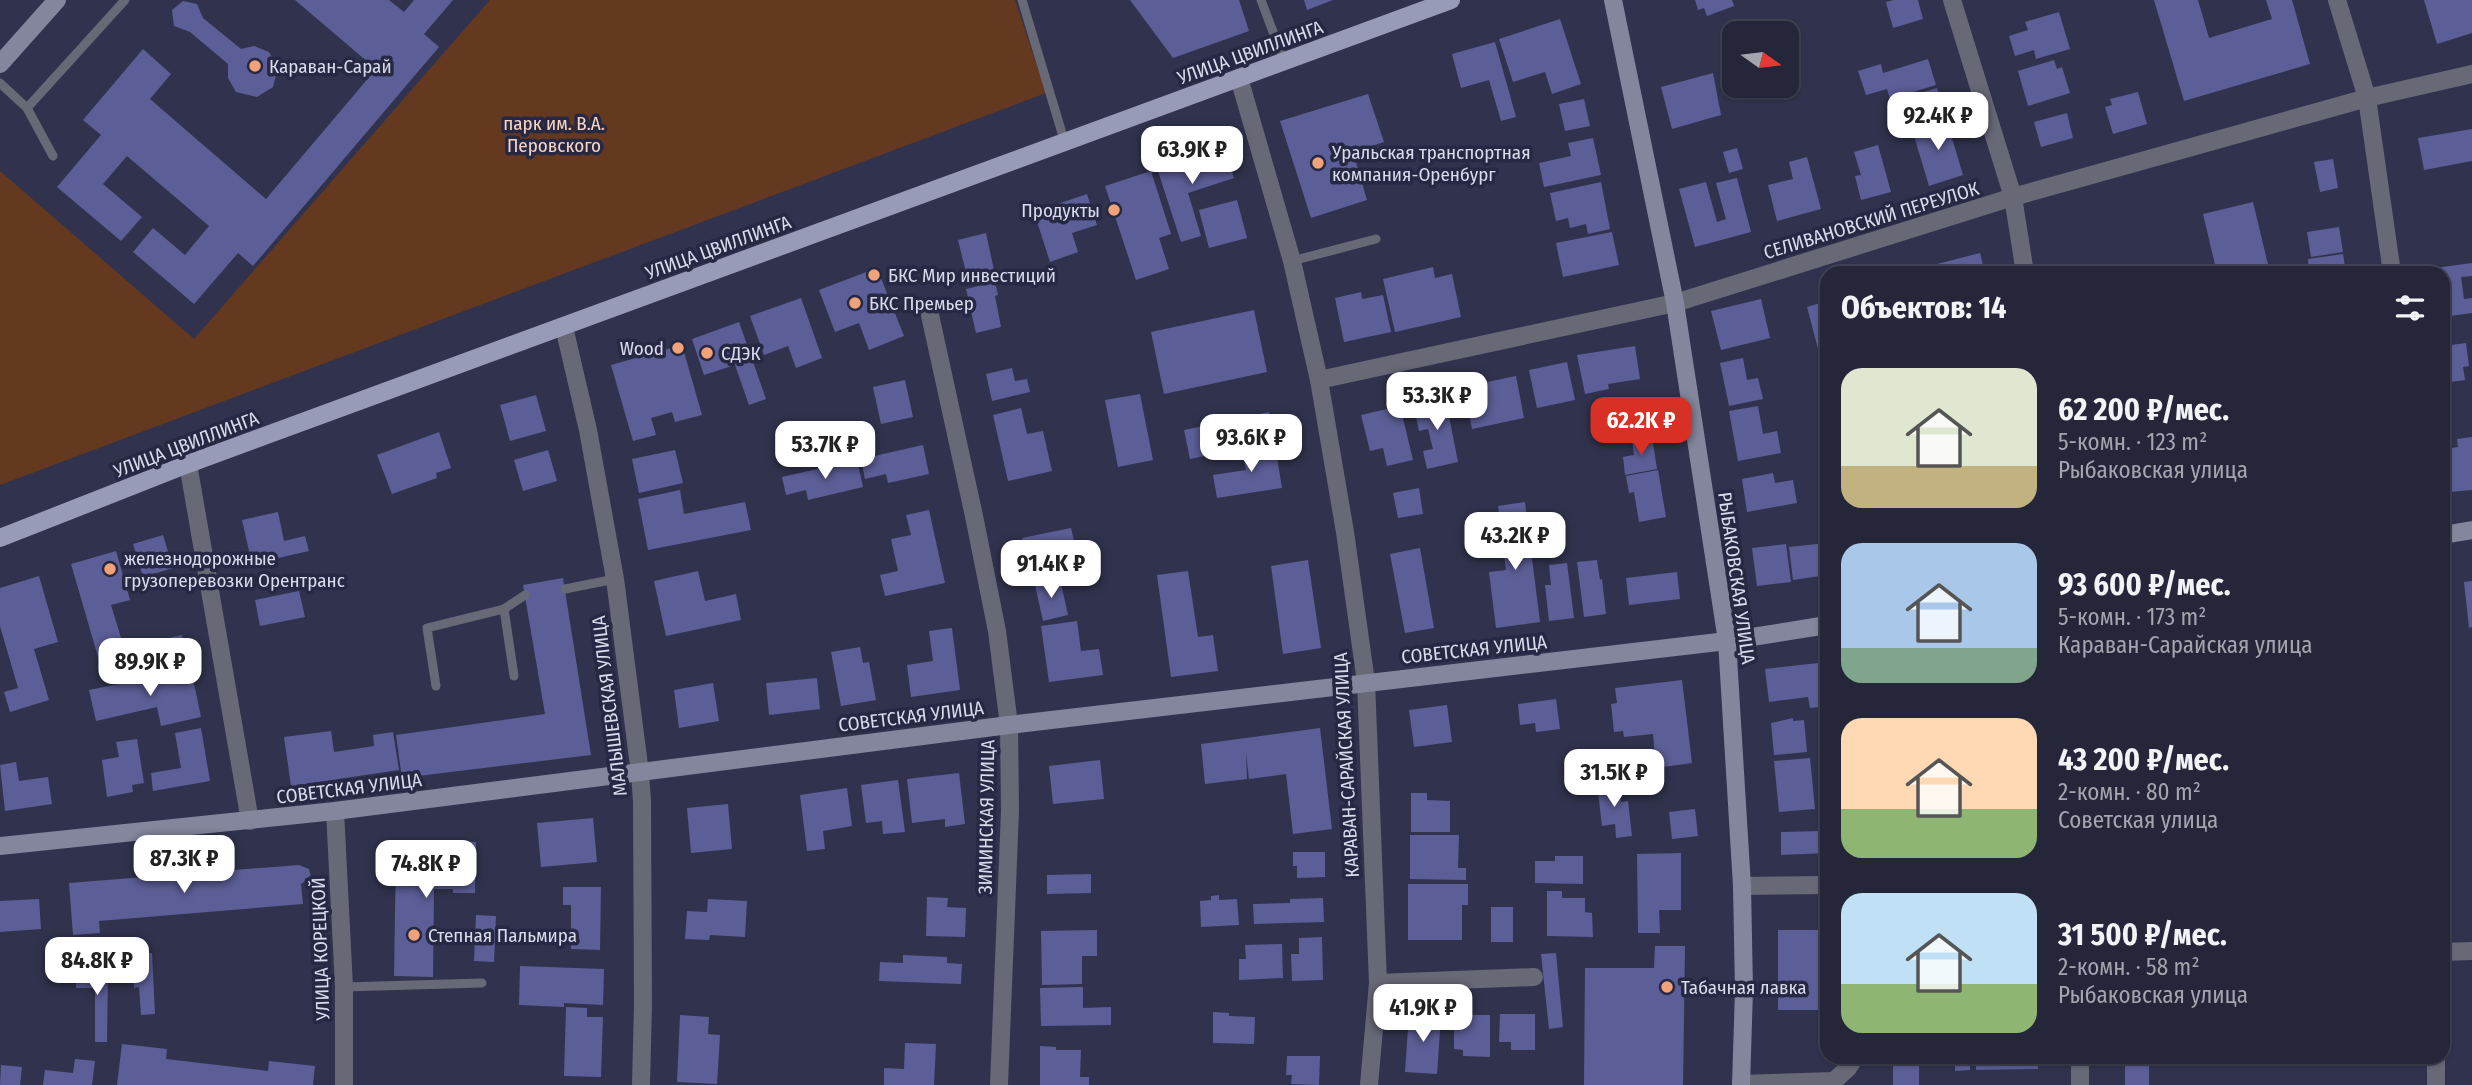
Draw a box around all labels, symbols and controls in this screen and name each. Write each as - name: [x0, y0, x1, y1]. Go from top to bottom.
- street label: УЛИЦА ЦВИЛЛИНГА: [1173, 15, 1326, 90]
- north arrow: [1722, 21, 1799, 98]
- map controls: [1722, 21, 1799, 98]
- place label: Караван-Сарай: [269, 55, 392, 78]
- marker: Караван-Сарай: [247, 58, 263, 74]
- pin: 92.4K ₽: [1873, 92, 2003, 152]
- text: 92.4K ₽: [1903, 101, 1973, 129]
- park label: парк им. В.А. Перовского: [503, 112, 605, 157]
- pin: 63.9K ₽: [1127, 127, 1257, 186]
- text: 63.9K ₽: [1157, 135, 1227, 163]
- place label: Уральская транспортная компания-Оренбург: [1331, 141, 1531, 186]
- marker: Уральская транспортная компания-Оренбург: [1310, 155, 1326, 171]
- street label: СЕЛИВАНОВСКИЙ ПЕРЕУЛОК: [1761, 177, 1982, 264]
- place label: Продукты: [1021, 199, 1100, 222]
- marker: Продукты: [1106, 202, 1122, 218]
- street label: УЛИЦА ЦВИЛЛИНГА: [641, 210, 794, 285]
- place label: БКС Мир инвестиций: [888, 264, 1056, 287]
- marker: БКС Мир инвестиций: [866, 267, 882, 283]
- icon: filters: [2391, 289, 2429, 327]
- text: Объектов: 14: [1841, 290, 2007, 326]
- place label: БКС Премьер: [869, 292, 974, 315]
- marker: БКС Премьер: [847, 295, 863, 311]
- place label: Wood: [620, 337, 664, 360]
- marker: Wood: [670, 340, 686, 356]
- place label: СДЭК: [721, 342, 761, 365]
- marker: СДЭК: [699, 345, 715, 361]
- pin: 53.3K ₽: [1372, 372, 1502, 432]
- text: 53.3K ₽: [1402, 381, 1472, 409]
- text: 62 200 ₽/мес.: [2058, 392, 2229, 428]
- icon: home: [1897, 396, 1981, 480]
- pin: 62.2K ₽: [1576, 398, 1706, 457]
- street label: УЛИЦА ЦВИЛЛИНГА: [110, 406, 262, 483]
- text: 62.2K ₽: [1607, 406, 1675, 434]
- pin: 93.6K ₽: [1186, 414, 1316, 474]
- pin: 53.7K ₽: [760, 421, 890, 481]
- text: 93.6K ₽: [1216, 423, 1286, 451]
- text: 5-комн. · 123 m²: [2058, 428, 2207, 456]
- text: 53.7K ₽: [791, 430, 859, 458]
- text: Рыбаковская улица: [2058, 456, 2248, 484]
- street label: РЫБАКОВСКАЯ УЛИЦА: [1713, 490, 1760, 666]
- pin: 43.2K ₽: [1450, 512, 1580, 572]
- text: 43.2K ₽: [1481, 521, 1549, 549]
- pin: 91.4K ₽: [986, 540, 1116, 600]
- place label: железнодорожные грузоперевозки Орентранс: [124, 547, 345, 592]
- text: 91.4K ₽: [1017, 549, 1085, 577]
- marker: железнодорожные грузоперевозки Орентранс: [102, 561, 118, 577]
- text: 93 600 ₽/мес.: [2058, 567, 2231, 603]
- icon: home: [1897, 571, 1981, 655]
- text: 5-комн. · 173 m²: [2058, 603, 2206, 631]
- street label: МАЛЫШЕВСКАЯ УЛИЦА: [587, 615, 632, 797]
- street label: СОВЕТСКАЯ УЛИЦА: [1400, 630, 1548, 669]
- text: Караван-Сарайская улица: [2058, 631, 2312, 659]
- pin: 89.9K ₽: [85, 638, 215, 698]
- text: 89.9K ₽: [114, 647, 186, 675]
- street label: КАРАВАН-САРАЙСКАЯ УЛИЦА: [1329, 652, 1364, 878]
- street label: СОВЕТСКАЯ УЛИЦА: [837, 696, 985, 737]
- street label: ЗИМИНСКАЯ УЛИЦА: [974, 739, 999, 895]
- text: 43 200 ₽/мес.: [2058, 742, 2229, 778]
- icon: home: [1897, 746, 1981, 830]
- pin: 31.5K ₽: [1549, 750, 1679, 809]
- text: 31.5K ₽: [1580, 758, 1648, 786]
- street label: СОВЕТСКАЯ УЛИЦА: [275, 768, 423, 809]
- text: 2-комн. · 80 m²: [2058, 778, 2201, 806]
- text: Советская улица: [2058, 806, 2218, 834]
- pin: 87.3K ₽: [119, 836, 249, 895]
- pin: 74.8K ₽: [361, 841, 491, 900]
- text: 87.3K ₽: [150, 844, 218, 872]
- text: 74.8K ₽: [392, 849, 460, 877]
- street label: УЛИЦА КОРЕЦКОЙ: [307, 877, 335, 1022]
- text: 31 500 ₽/мес.: [2058, 917, 2227, 953]
- icon: home: [1897, 921, 1981, 1005]
- place label: Степная Пальмира: [428, 924, 577, 947]
- marker: Степная Пальмира: [406, 927, 422, 943]
- pin: 84.8K ₽: [32, 937, 162, 997]
- text: 84.8K ₽: [61, 946, 133, 974]
- text: 2-комн. · 58 m²: [2058, 953, 2199, 981]
- place label: Табачная лавка: [1681, 976, 1806, 999]
- marker: Табачная лавка: [1659, 979, 1675, 995]
- text: Рыбаковская улица: [2058, 981, 2248, 1009]
- pin: 41.9K ₽: [1358, 984, 1488, 1044]
- text: 41.9K ₽: [1389, 993, 1457, 1021]

